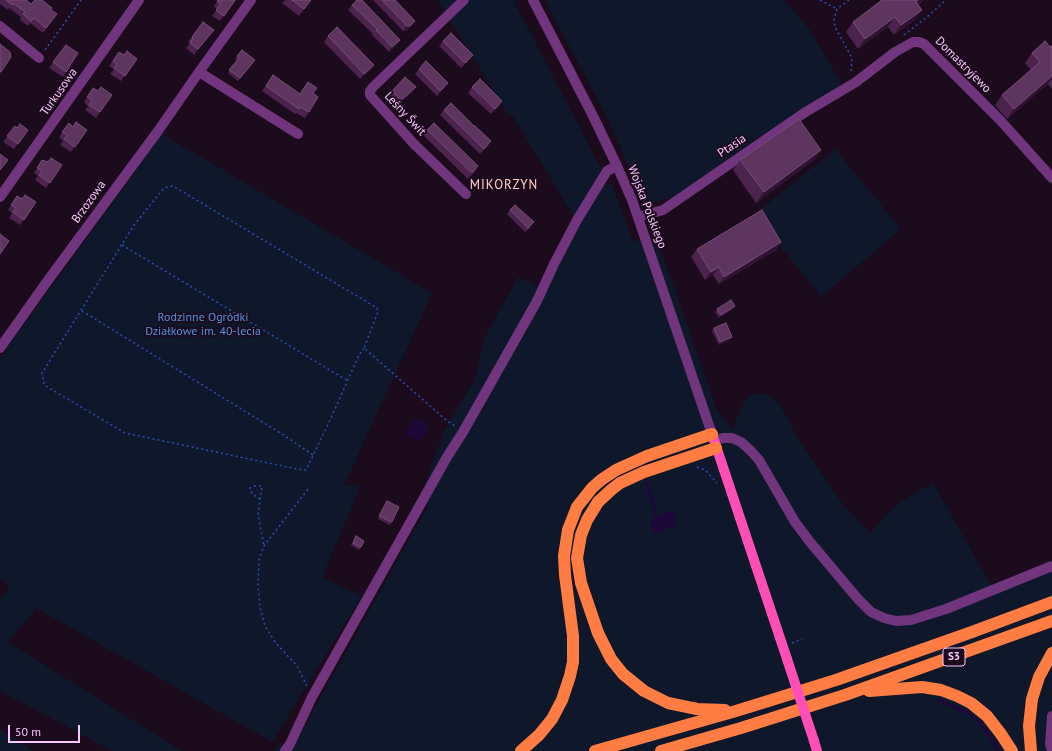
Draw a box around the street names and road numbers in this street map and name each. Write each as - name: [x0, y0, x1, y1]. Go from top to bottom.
- street label: Domastryjewo: [932, 34, 994, 96]
- street label: Turkusowa: [38, 66, 80, 118]
- street label: Leśny Świt: [381, 89, 429, 139]
- street label: Ptasia: [715, 131, 749, 161]
- street label: Wojska Polskiego: [624, 163, 670, 251]
- street label: Brzozowa: [69, 178, 109, 226]
- road number: S3: [943, 648, 965, 666]

